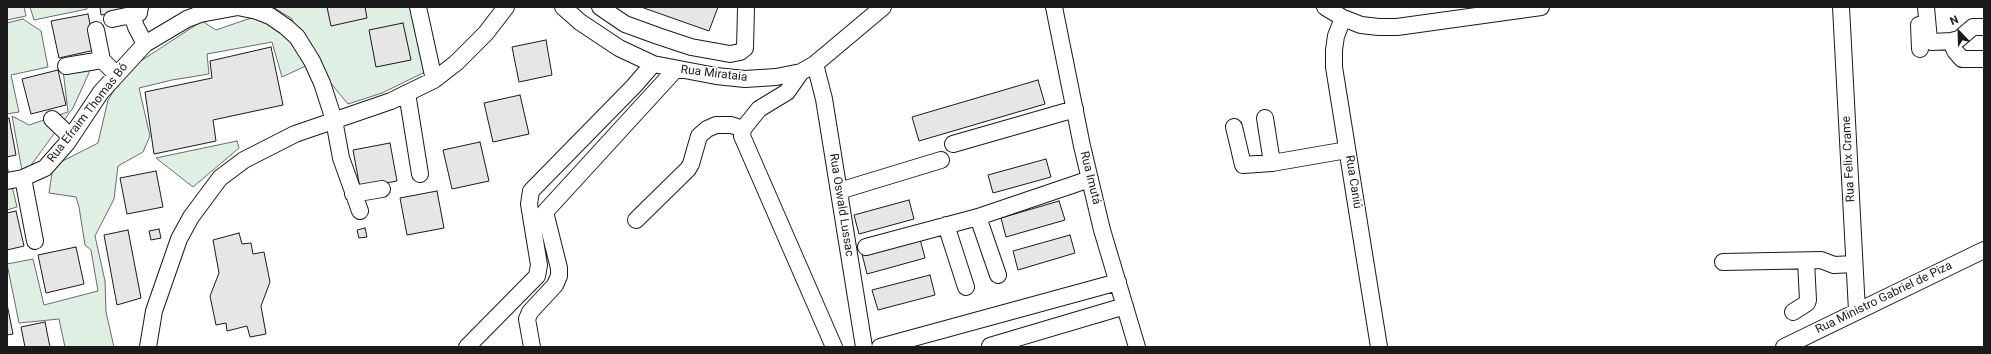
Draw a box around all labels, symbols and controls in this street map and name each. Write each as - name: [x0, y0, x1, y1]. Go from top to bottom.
- north arrow: [1939, 12, 1979, 52]
- text: N: [1948, 13, 1960, 28]
- street label: Rua Efraim Thomas Bó: [45, 60, 131, 166]
- street label: Rua Mirataia: [680, 63, 748, 85]
- street label: Rua Felix Crame: [1840, 116, 1858, 202]
- street label: Rua Imutá: [1076, 150, 1104, 206]
- street label: Rua Oswald Lussac: [826, 152, 856, 258]
- street label: Rua Caniú: [1342, 154, 1364, 210]
- street label: Rua Ministro Gabriel de Piza: [1813, 259, 1955, 337]

